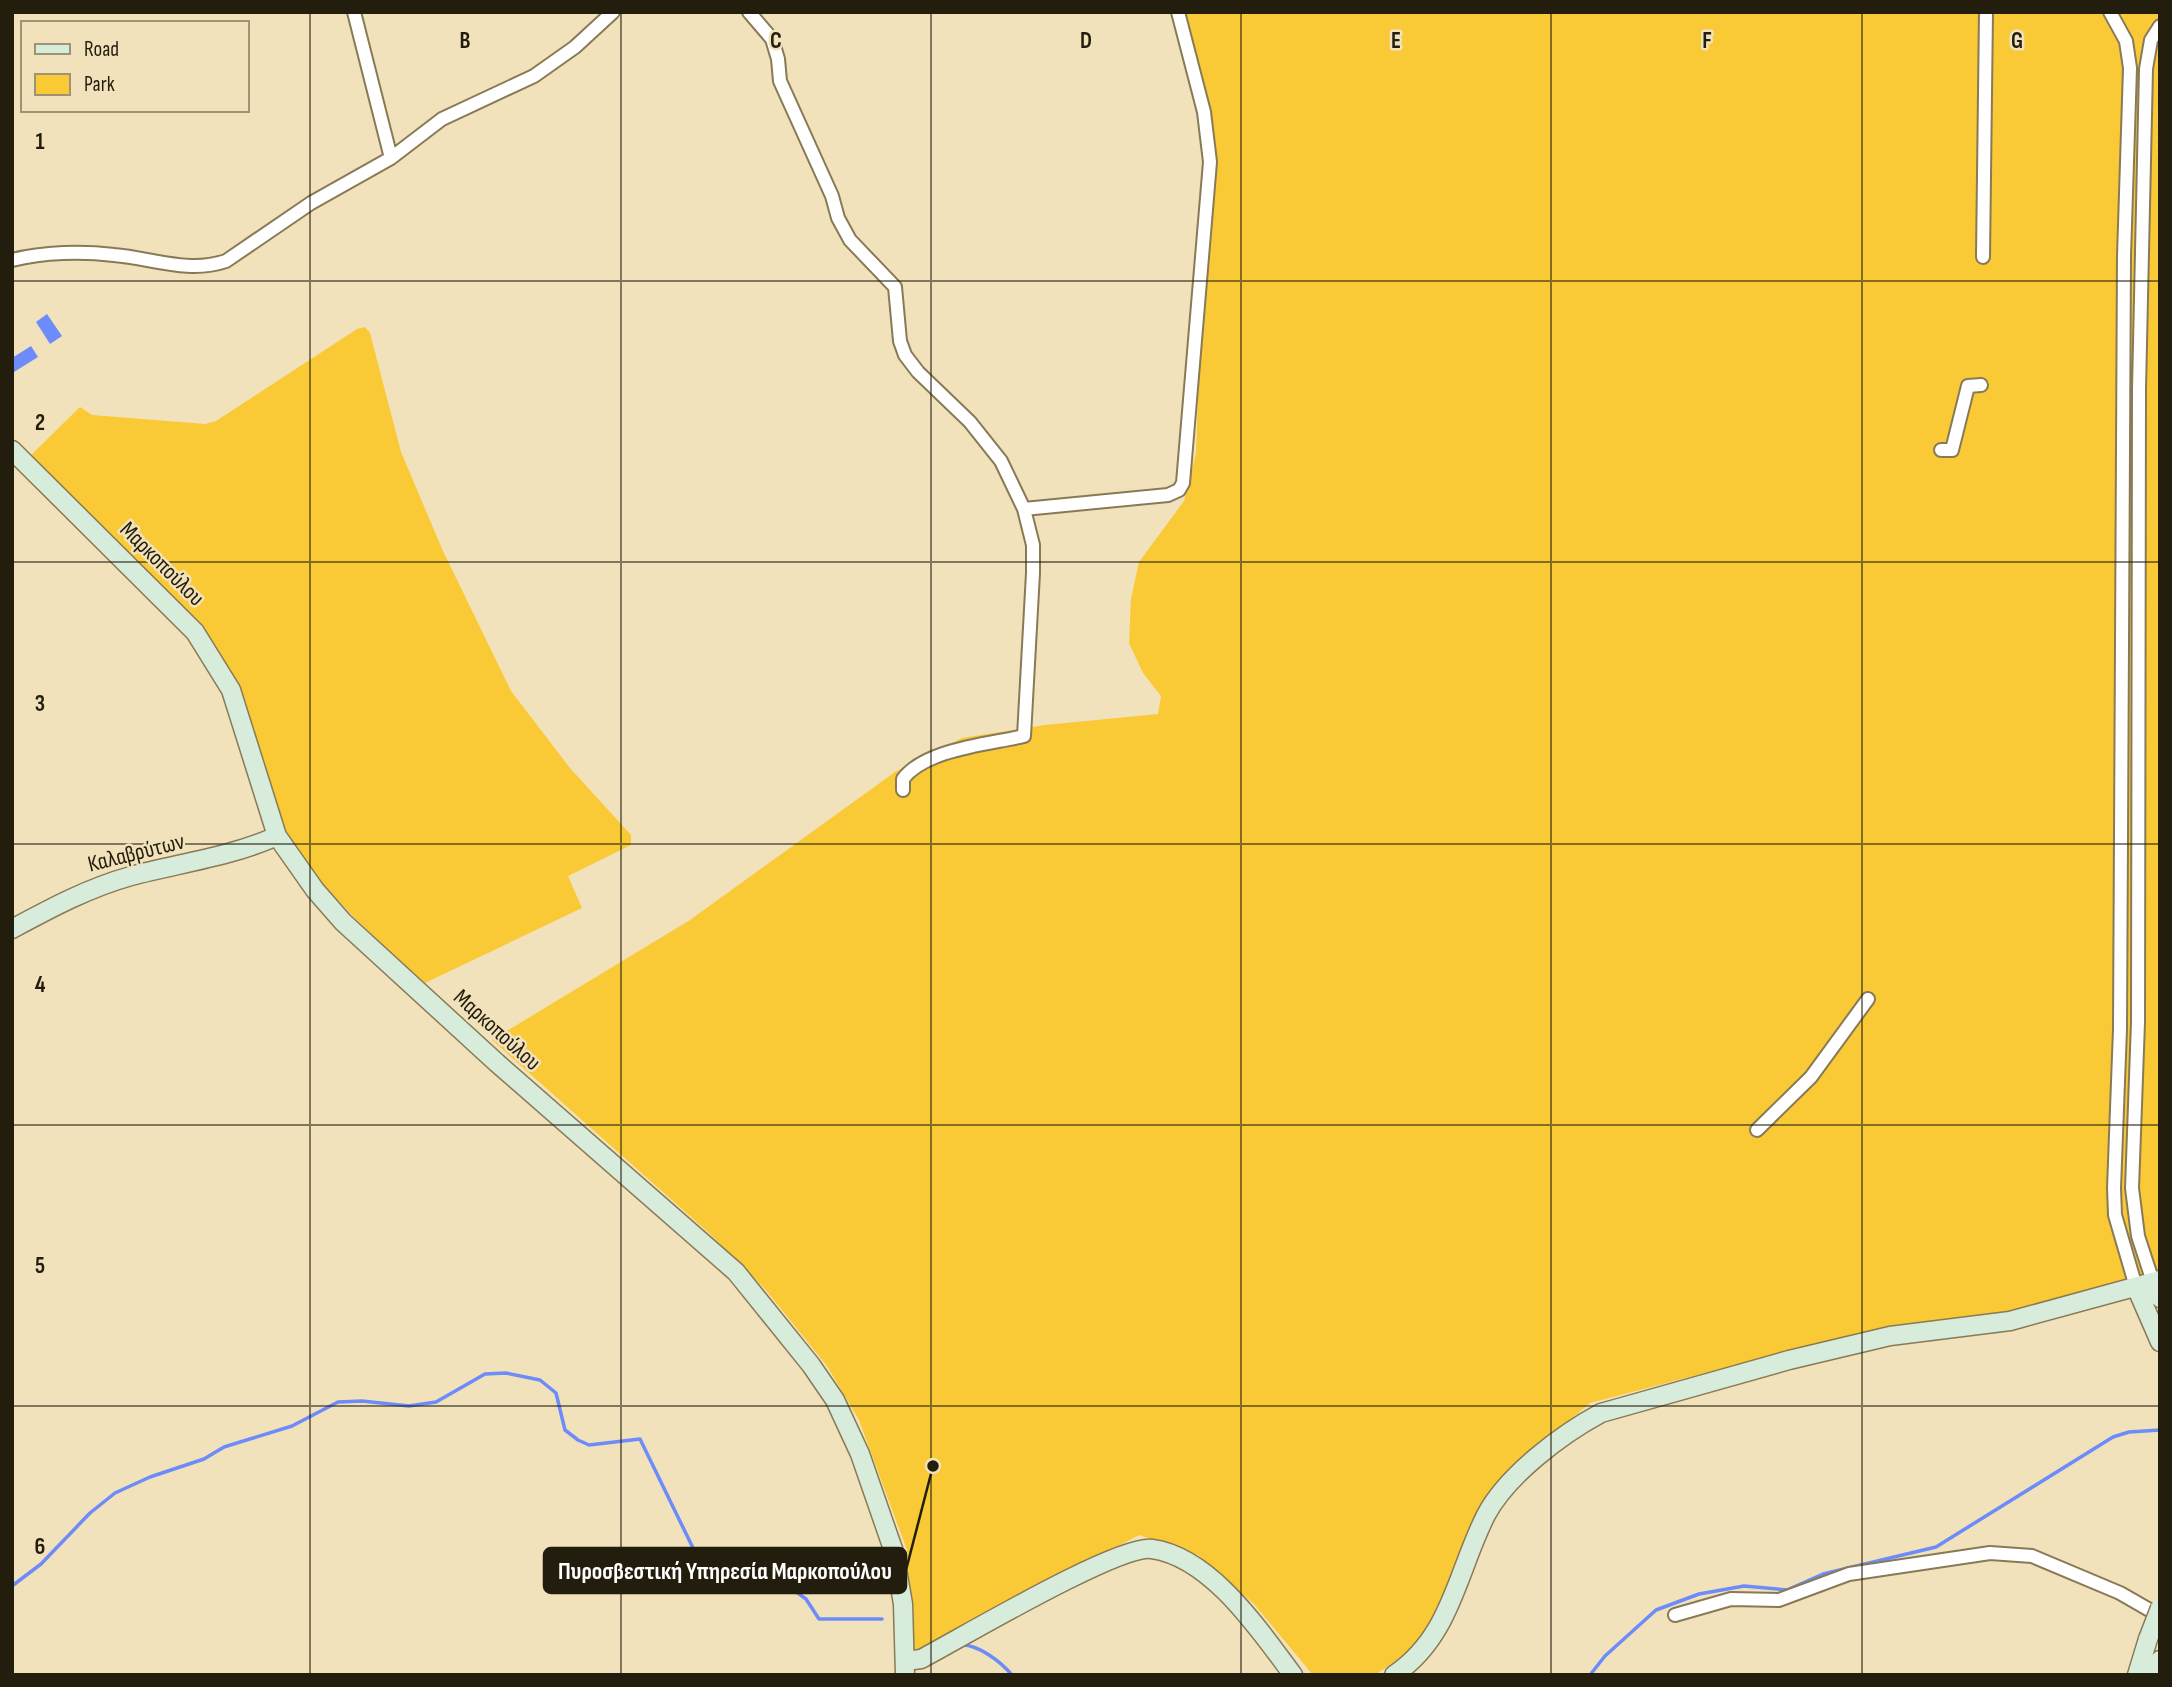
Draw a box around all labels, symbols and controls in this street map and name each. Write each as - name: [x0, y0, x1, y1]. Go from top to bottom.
- legend: [21, 21, 248, 112]
- text: B: [460, 27, 471, 55]
- text: C: [770, 27, 782, 55]
- text: D: [1080, 27, 1092, 55]
- text: E: [1391, 27, 1401, 55]
- text: F: [1702, 27, 1712, 55]
- text: G: [2011, 27, 2023, 55]
- text: Road: [84, 37, 119, 62]
- text: Park: [84, 72, 115, 97]
- text: 1: [35, 128, 45, 156]
- text: 2: [35, 409, 45, 437]
- street label: Μαρκοπούλου: [114, 516, 210, 612]
- text: 3: [35, 690, 45, 718]
- street label: Καλαβρύτων: [85, 827, 187, 879]
- text: 4: [35, 971, 46, 999]
- street label: Μαρκοπούλου: [447, 983, 547, 1077]
- text: 5: [35, 1252, 45, 1280]
- text: 6: [35, 1533, 45, 1561]
- callout: Πυροσβεστική Υπηρεσία Μαρκοπούλου: [544, 1548, 906, 1593]
- text: Πυροσβεστική Υπηρεσία Μαρκοπούλου: [558, 1557, 892, 1586]

